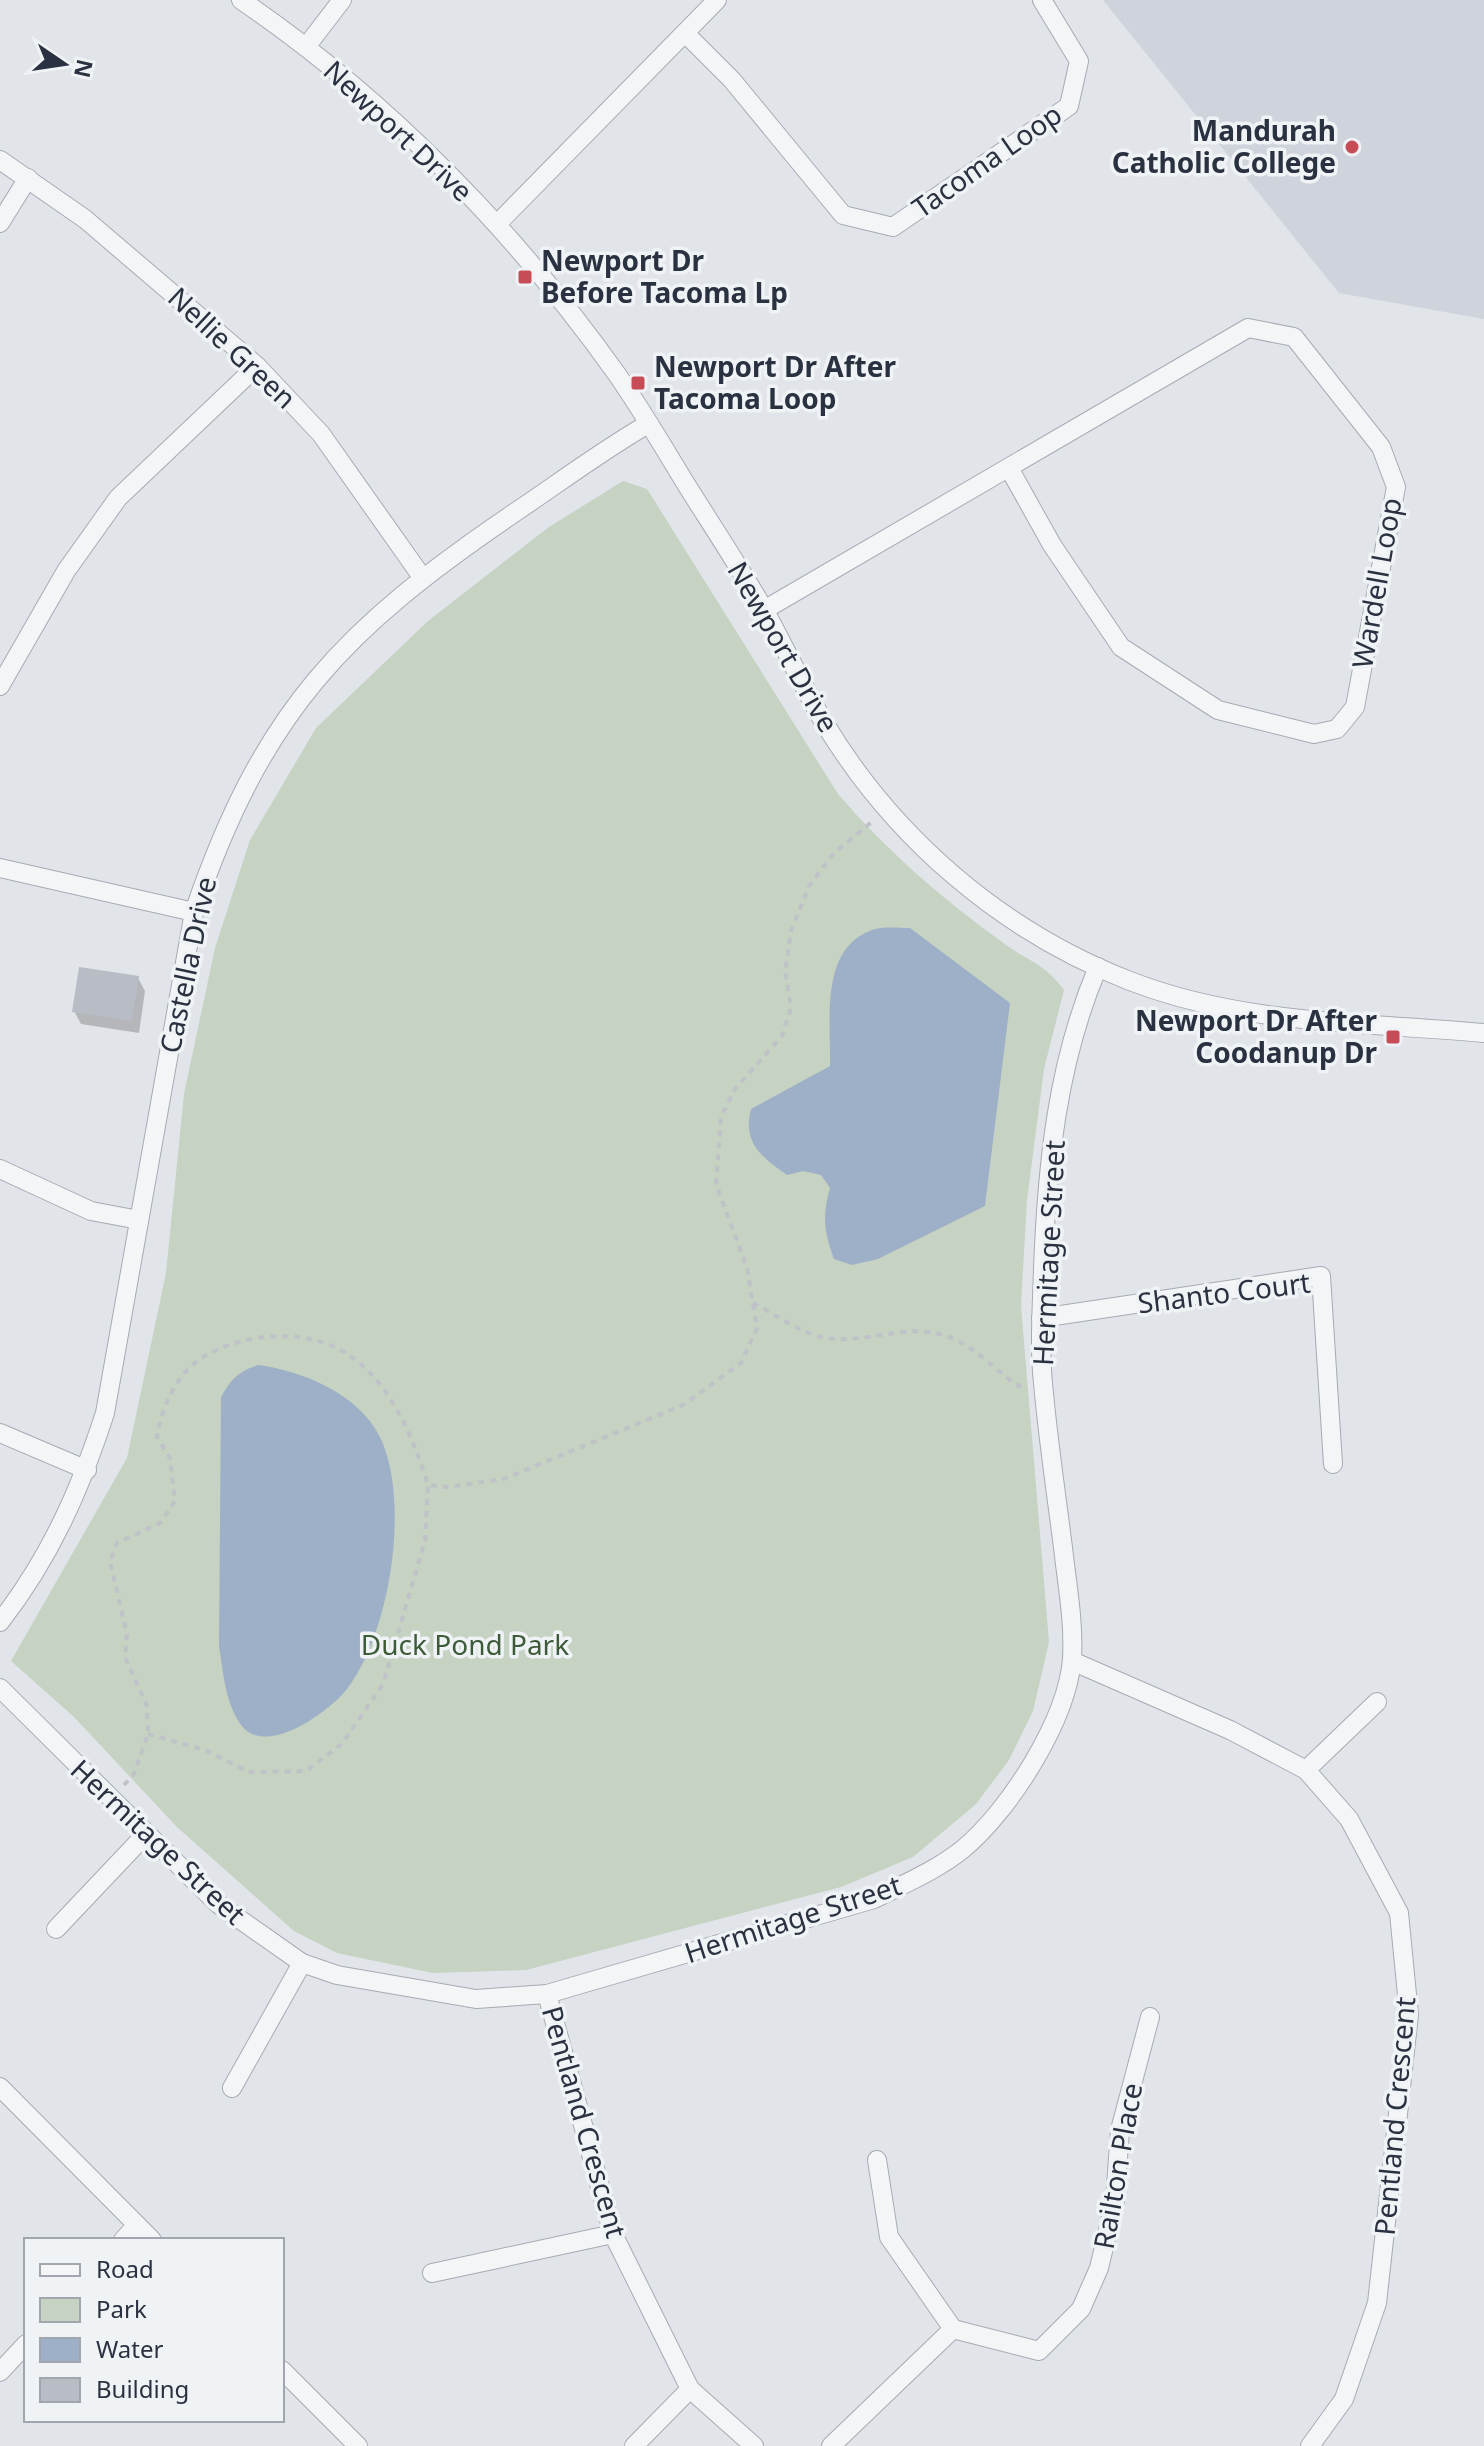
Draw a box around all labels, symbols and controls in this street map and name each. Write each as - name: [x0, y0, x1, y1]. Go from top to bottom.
- north arrow: [24, 24, 104, 104]
- street label: Newport Drive: [316, 51, 481, 209]
- text: N: [68, 57, 101, 81]
- street label: Tacoma Loop: [904, 95, 1069, 226]
- place label: Mandurah Catholic College: [1112, 111, 1336, 181]
- marker: Mandurah Catholic College: [1343, 138, 1361, 156]
- place label: Newport Dr Before Tacoma Lp: [541, 241, 788, 311]
- marker: Newport Dr Before Tacoma Lp: [516, 268, 534, 286]
- street label: Nellie Green: [160, 278, 305, 416]
- place label: Newport Dr After Tacoma Loop: [654, 347, 896, 417]
- marker: Newport Dr After Tacoma Loop: [629, 374, 647, 392]
- street label: Wardell Loop: [1342, 494, 1410, 671]
- street label: Newport Drive: [720, 554, 848, 739]
- street label: Castella Drive: [150, 873, 224, 1056]
- place label: Newport Dr After Coodanup Dr: [1135, 1001, 1377, 1071]
- marker: Newport Dr After Coodanup Dr: [1384, 1028, 1402, 1046]
- street label: Hermitage Street: [1023, 1139, 1073, 1367]
- street label: Shanto Court: [1135, 1263, 1312, 1321]
- park label: Duck Pond Park: [361, 1625, 569, 1663]
- street label: Hermitage Street: [63, 1750, 254, 1932]
- street label: Hermitage Street: [679, 1865, 906, 1971]
- street label: Pentland Crescent: [1365, 1995, 1423, 2237]
- street label: Pentland Crescent: [534, 2001, 636, 2242]
- street label: Railton Place: [1084, 2080, 1150, 2252]
- legend: [24, 2238, 284, 2422]
- text: Road: [96, 2252, 154, 2285]
- text: Park: [96, 2292, 147, 2325]
- text: Water: [96, 2332, 164, 2365]
- text: Building: [96, 2372, 189, 2405]

